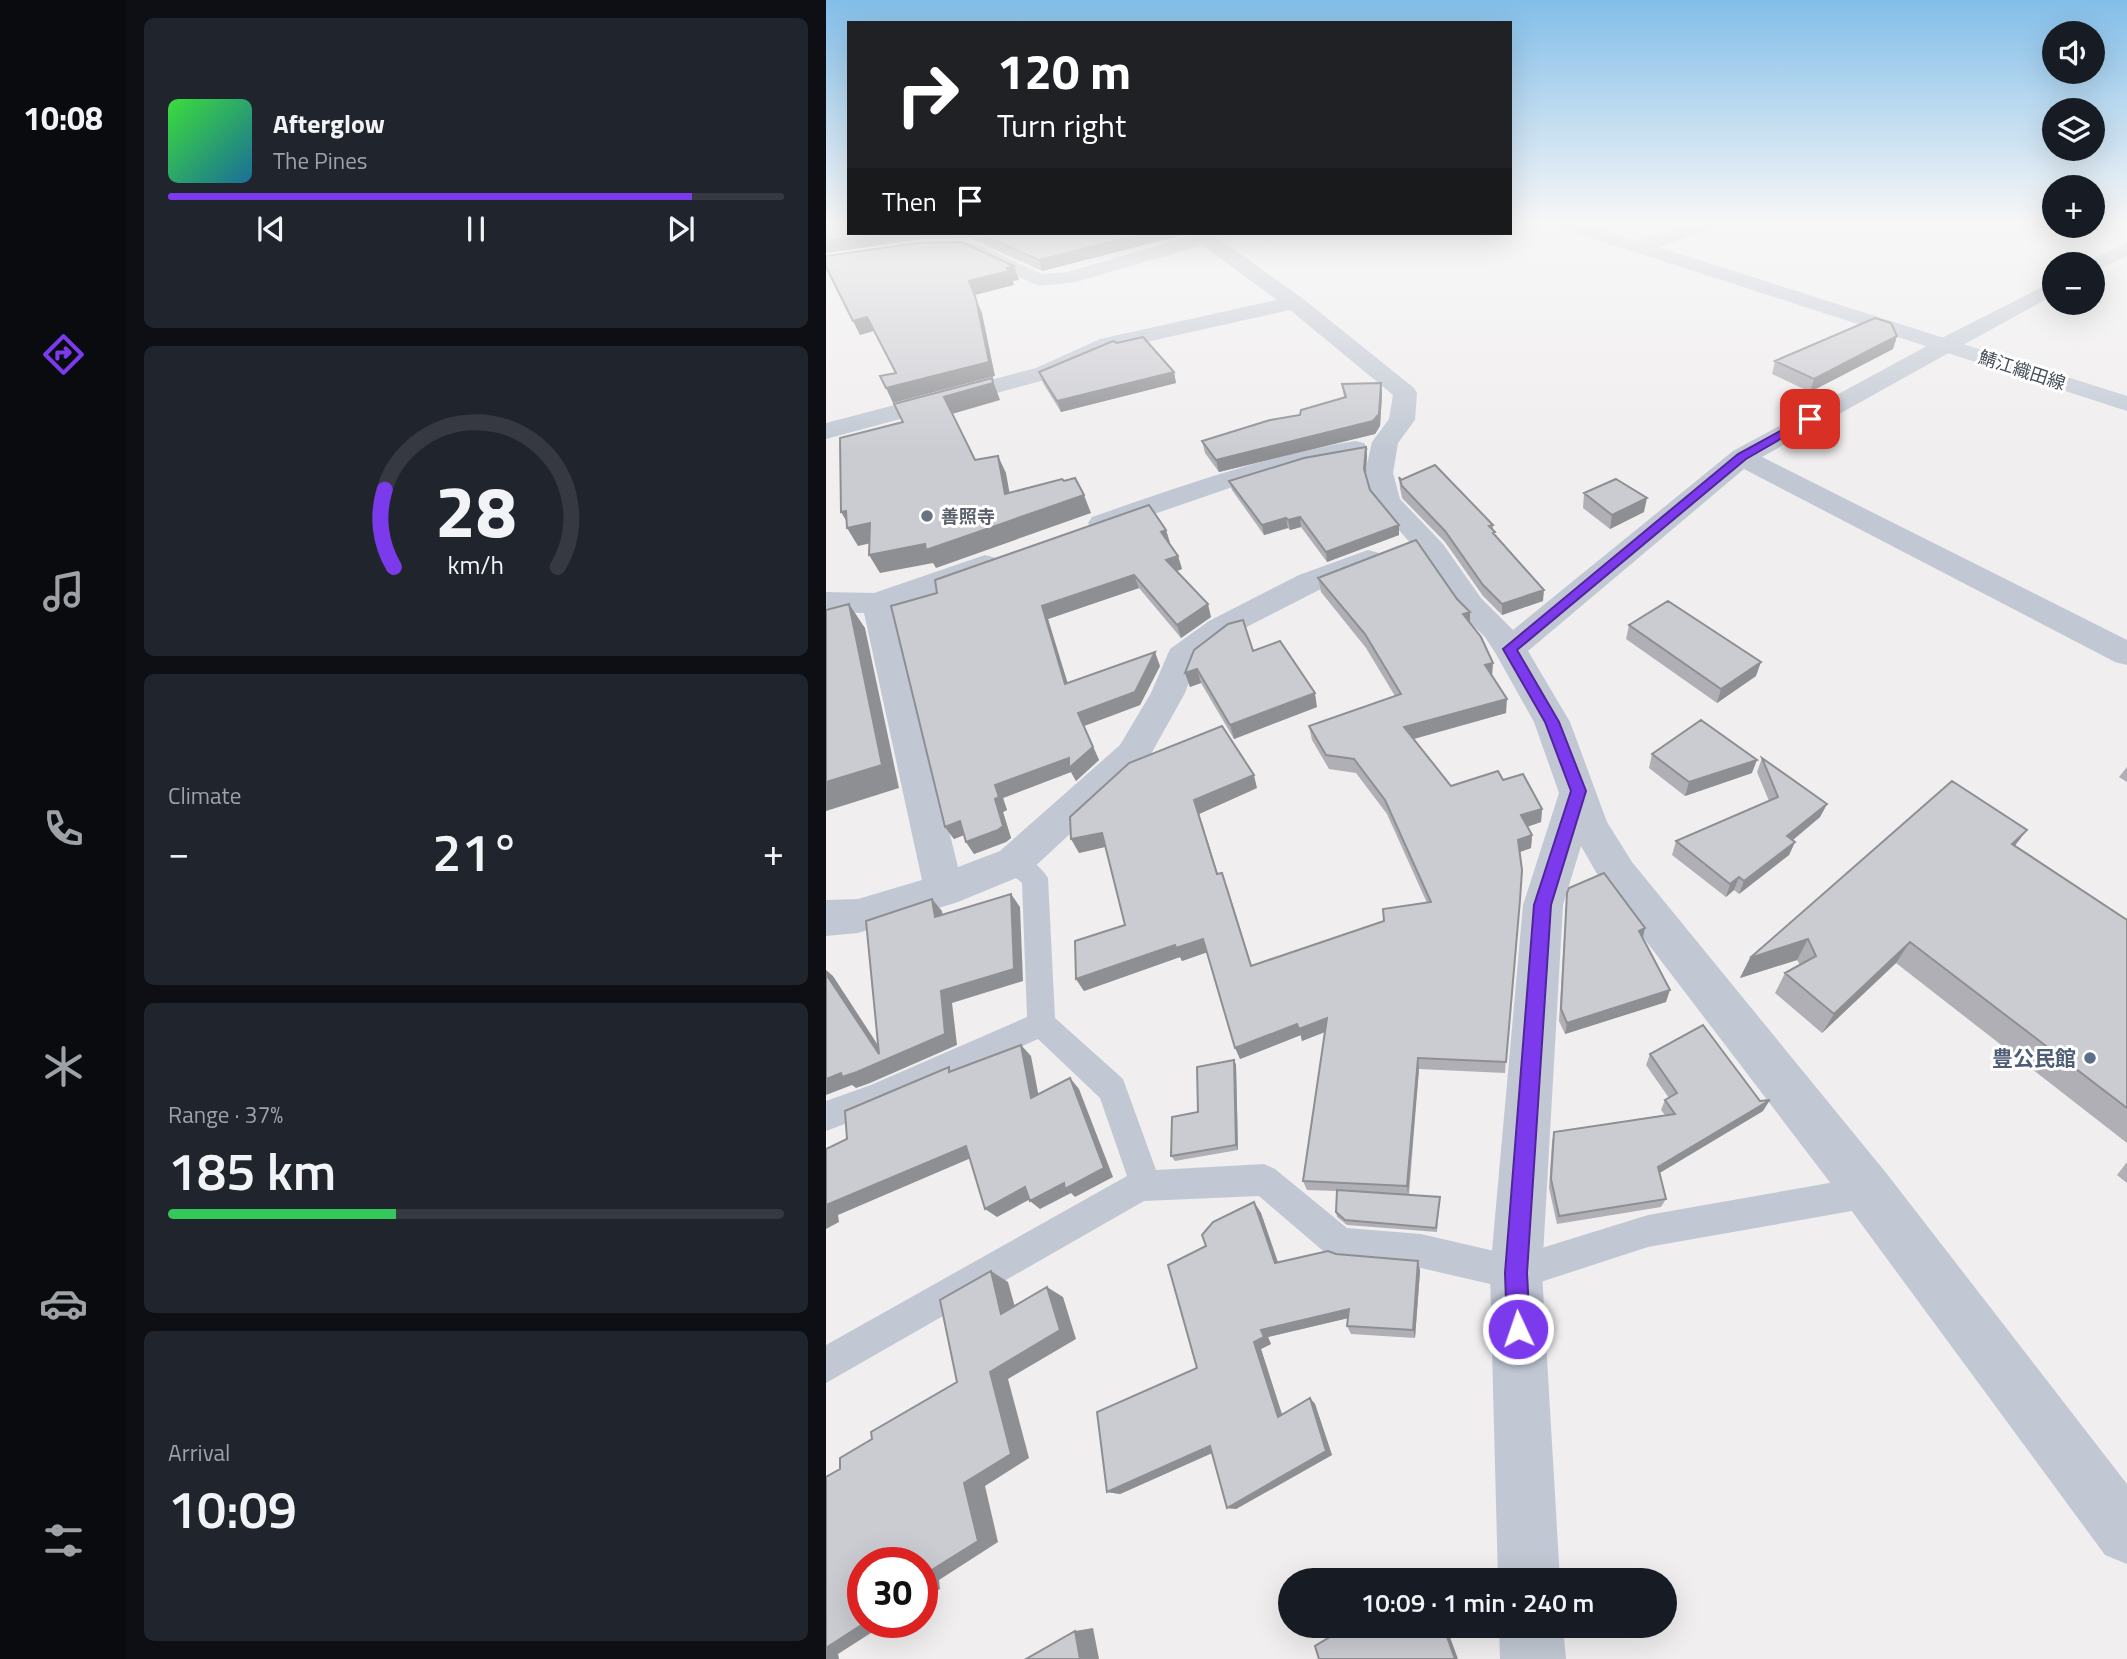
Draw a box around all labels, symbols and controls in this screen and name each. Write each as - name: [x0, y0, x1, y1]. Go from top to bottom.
- map controls: [2042, 21, 2105, 315]
- button: sound: [2042, 21, 2105, 84]
- text: 120 m: [997, 33, 1131, 108]
- icon: right: [882, 49, 973, 140]
- text: 10:08: [23, 94, 103, 142]
- button: layers: [2042, 98, 2105, 161]
- text: Turn right: [997, 101, 1126, 149]
- text: Afterglow: [273, 104, 385, 143]
- text: The Pines: [273, 143, 367, 178]
- button: +: [2042, 175, 2105, 238]
- text: Then: [882, 182, 937, 221]
- icon: arrive: [951, 182, 989, 220]
- icon: previous: [252, 210, 290, 248]
- icon: pause: [457, 210, 495, 248]
- icon: next: [662, 210, 700, 248]
- button: −: [2042, 252, 2105, 315]
- icon: directions: [39, 330, 88, 379]
- street label: 鯖江織田線: [1975, 343, 2069, 397]
- pin: [1780, 389, 1840, 449]
- icon: arrive: [1791, 400, 1829, 438]
- text: 28: [435, 456, 517, 566]
- place label: 善照寺: [941, 503, 995, 530]
- marker: 善照寺: [919, 508, 935, 524]
- text: km/h: [448, 546, 504, 584]
- icon: music: [39, 567, 88, 616]
- text: Climate: [168, 778, 241, 813]
- icon: phone: [39, 804, 88, 853]
- text: 21°: [432, 812, 520, 891]
- text: −: [168, 823, 189, 881]
- text: +: [763, 823, 784, 881]
- icon: climate: [39, 1042, 88, 1091]
- place label: 豊公民館: [1992, 1042, 2076, 1074]
- marker: 豊公民館: [2082, 1050, 2098, 1066]
- text: Range · 37%: [168, 1097, 283, 1132]
- text: 185 km: [168, 1131, 336, 1210]
- icon: car: [39, 1279, 88, 1328]
- position arrow: [1481, 1292, 1555, 1366]
- text: Arrival: [168, 1435, 230, 1470]
- text: 10:09: [168, 1469, 297, 1548]
- icon: filters: [39, 1516, 88, 1565]
- speed limit sign: 30: [847, 1547, 938, 1638]
- text: 10:09 · 1 min · 240 m: [1361, 1583, 1594, 1622]

